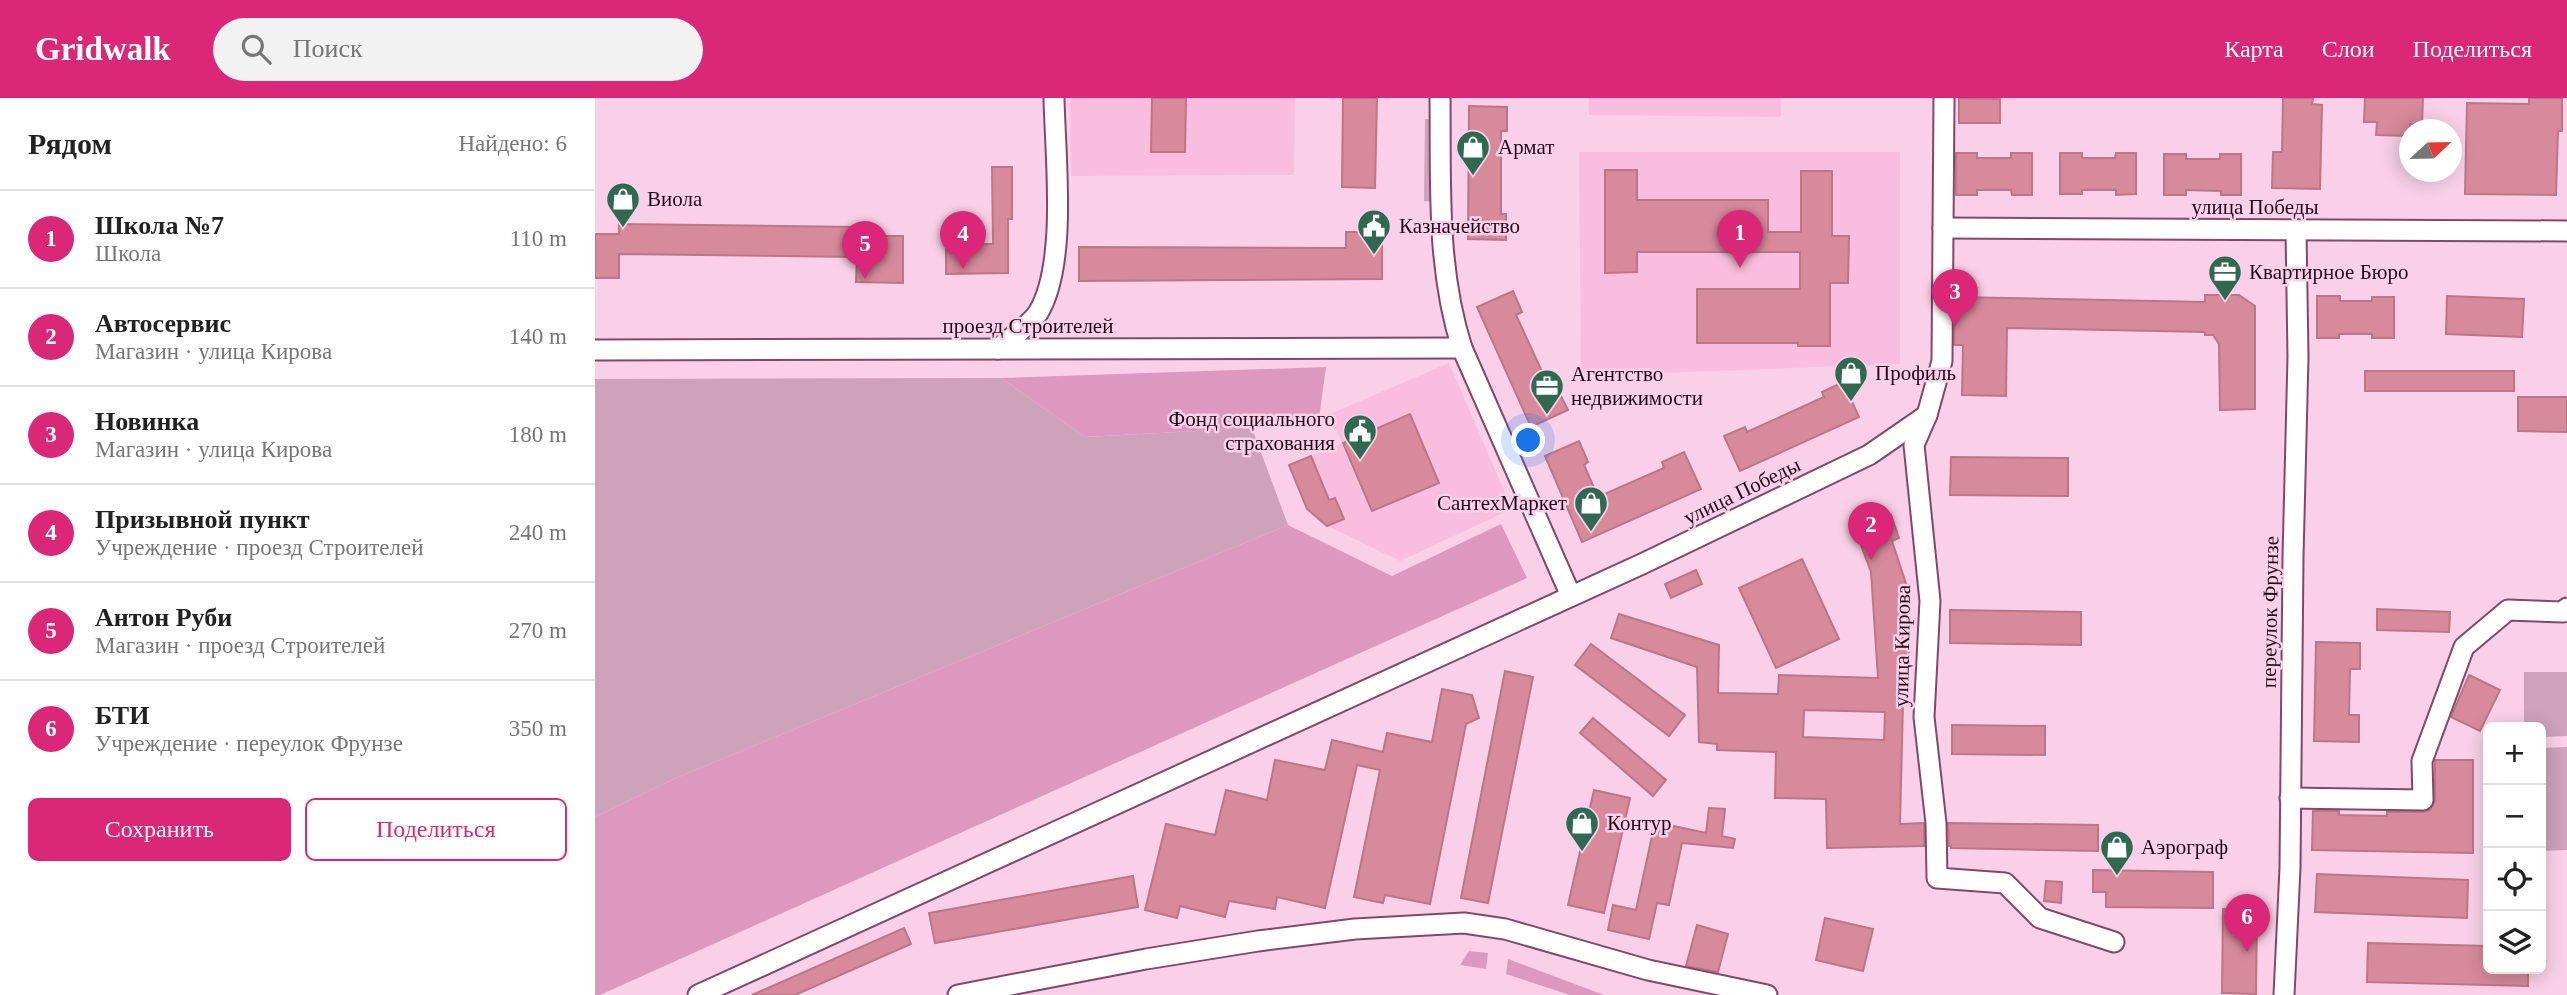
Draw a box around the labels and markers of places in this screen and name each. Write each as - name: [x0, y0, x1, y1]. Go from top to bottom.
- shop icon: Армат: [1454, 128, 1492, 177]
- place label: Армат: [1498, 135, 1554, 159]
- shop icon: Виола: [604, 180, 642, 229]
- place label: Виола: [647, 187, 703, 211]
- public building icon: Казначейство: [1355, 207, 1393, 256]
- pin: 1: [1717, 210, 1763, 268]
- pin: 4: [940, 211, 986, 269]
- place label: Казначейство: [1399, 214, 1520, 238]
- pin: 5: [842, 221, 888, 279]
- office icon: Квартирное Бюро: [2206, 253, 2244, 302]
- place label: Квартирное Бюро: [2249, 260, 2408, 284]
- pin: 3: [1932, 269, 1978, 327]
- shop icon: Профиль: [1832, 354, 1870, 403]
- place label: Профиль: [1875, 361, 1956, 385]
- place label: Агентство недвижимости: [1571, 362, 1703, 410]
- office icon: Агентство недвижимости: [1528, 367, 1566, 416]
- place label: Фонд социального страхования: [1169, 407, 1335, 455]
- public building icon: Фонд социального страхования: [1341, 412, 1379, 461]
- shop icon: СантехМаркет: [1572, 484, 1610, 533]
- place label: СантехМаркет: [1437, 491, 1567, 515]
- pin: 2: [1848, 502, 1894, 560]
- shop icon: Контур: [1563, 804, 1601, 853]
- place label: Контур: [1607, 811, 1672, 835]
- shop icon: Аэрограф: [2098, 828, 2136, 877]
- place label: Аэрограф: [2141, 835, 2228, 859]
- pin: 6: [2224, 894, 2270, 952]

